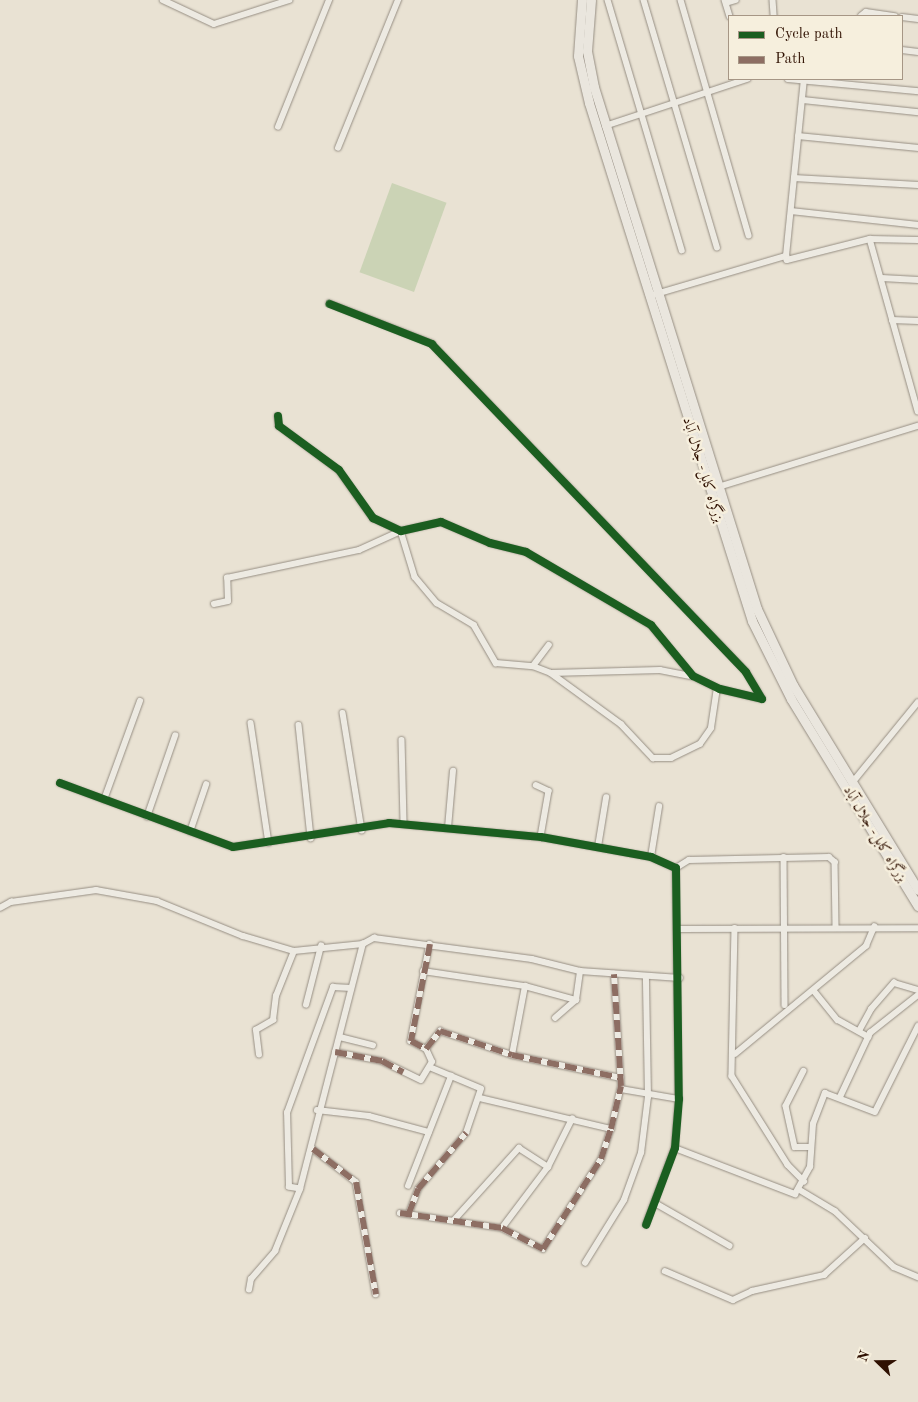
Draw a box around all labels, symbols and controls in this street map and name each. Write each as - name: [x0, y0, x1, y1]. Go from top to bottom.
- legend: [728, 15, 903, 80]
- text: Cycle path: [775, 27, 843, 42]
- text: Path: [775, 52, 805, 67]
- street label: بزرگراه کابل- جلال آباد: [679, 415, 727, 525]
- street label: بزرگراه کابل- جلال آباد: [840, 783, 910, 885]
- north arrow: [853, 1337, 903, 1387]
- text: N: [856, 1349, 873, 1364]

